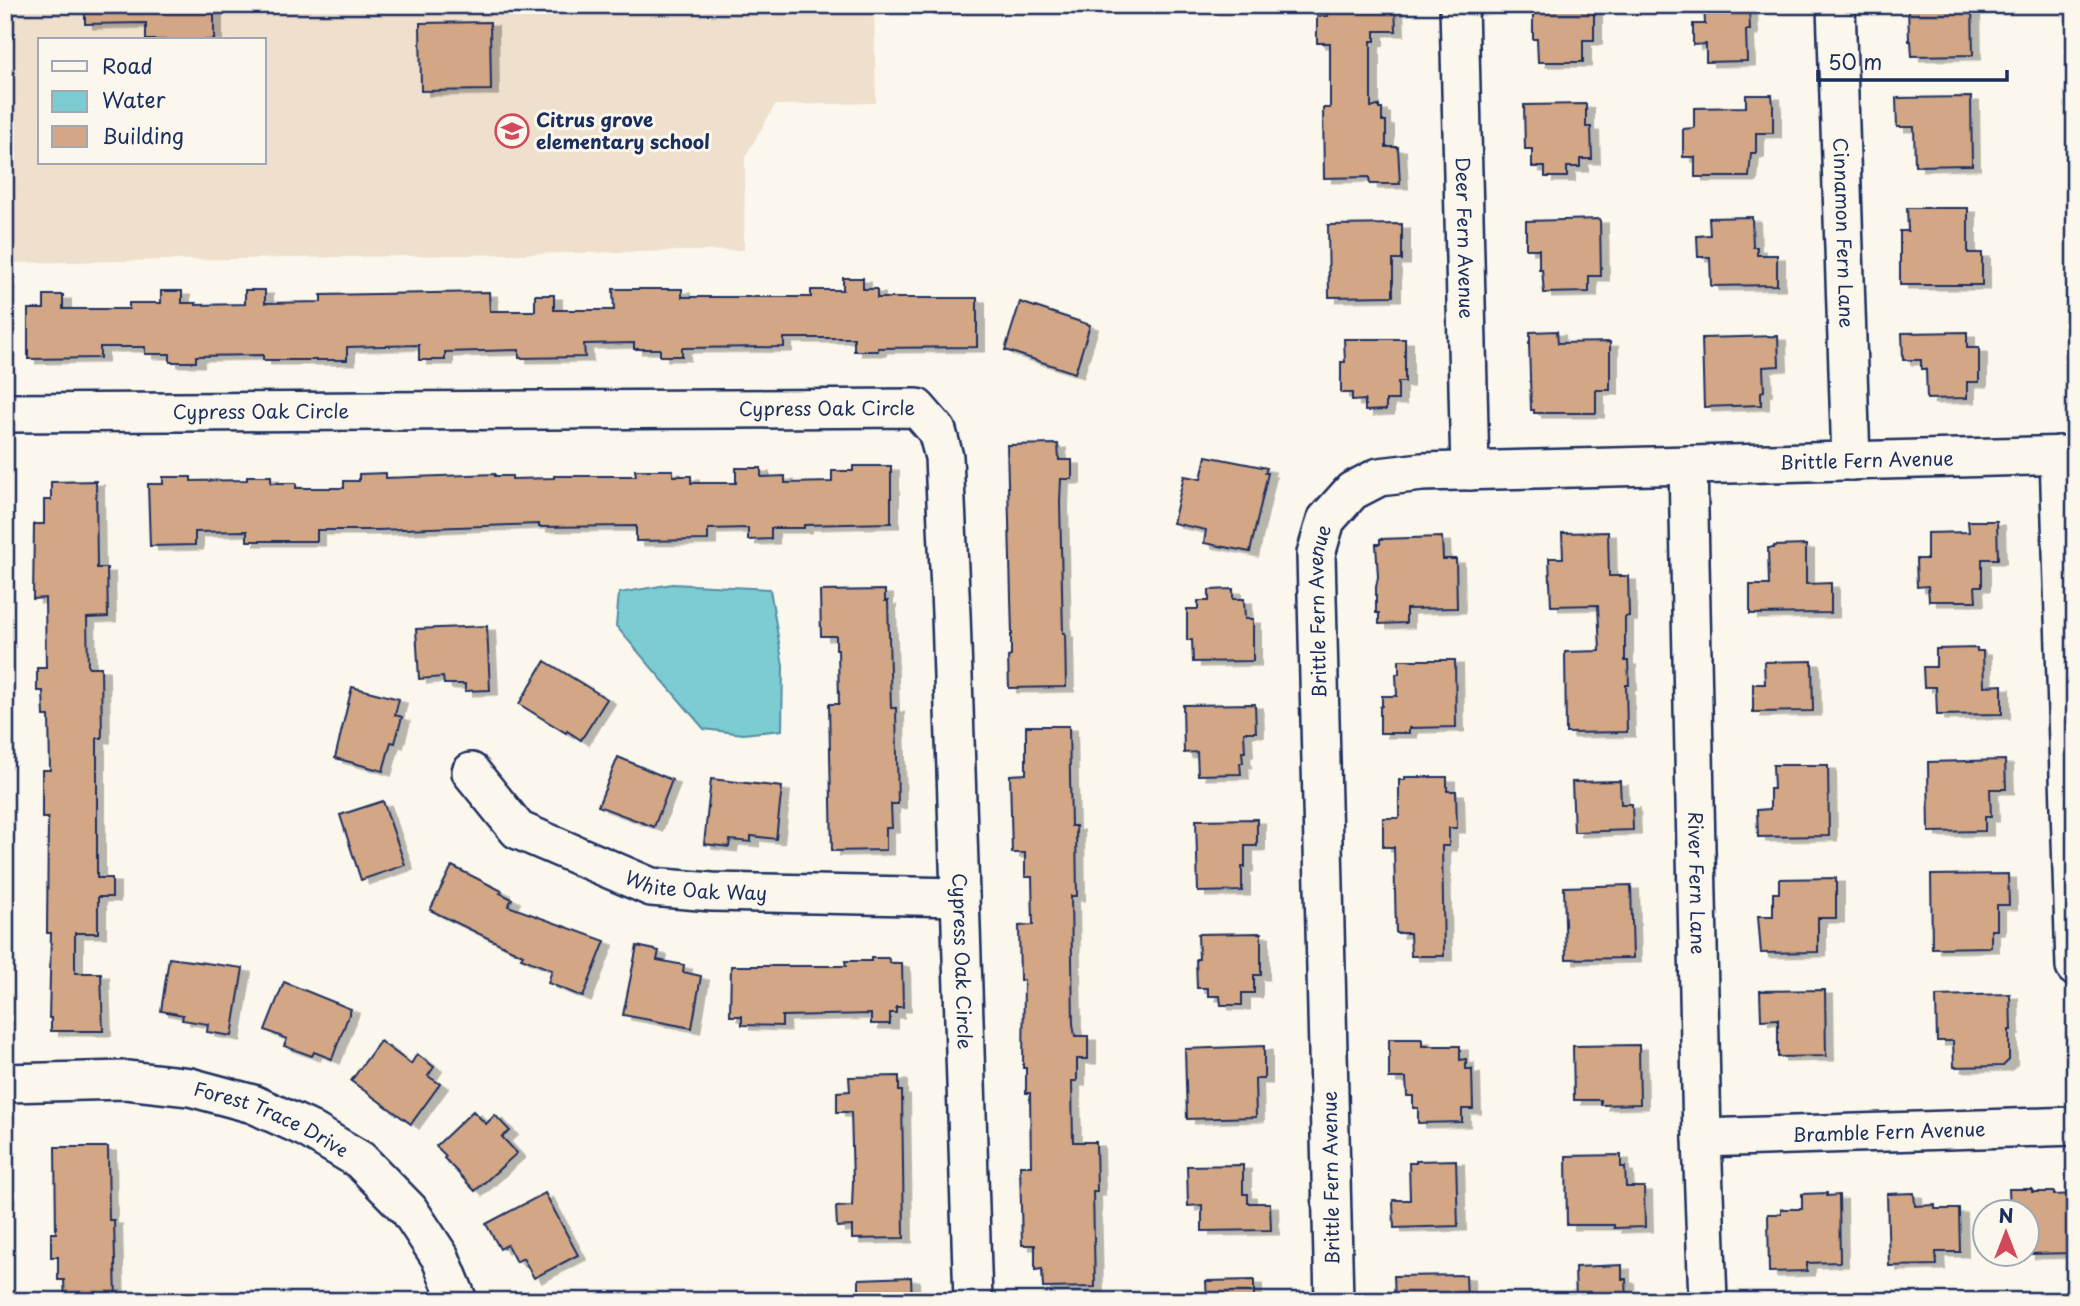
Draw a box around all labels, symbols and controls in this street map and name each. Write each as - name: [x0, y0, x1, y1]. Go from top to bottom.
- legend: [38, 38, 266, 164]
- scale bar: [1818, 38, 2007, 82]
- text: 50 m: [1828, 45, 1882, 77]
- text: Road: [102, 49, 153, 81]
- text: Water: [102, 83, 166, 115]
- place label: Citrus grove elementary school: [536, 105, 710, 155]
- school or university icon: Citrus grove elementary school: [493, 112, 531, 150]
- text: Building: [102, 119, 184, 151]
- street label: Cinnamon Fern Lane: [1827, 137, 1862, 329]
- street label: Deer Fern Avenue: [1450, 157, 1481, 319]
- street label: Cypress Oak Circle: [739, 393, 915, 422]
- street label: Cypress Oak Circle: [173, 396, 349, 425]
- street label: Brittle Fern Avenue: [1779, 443, 1954, 476]
- street label: Brittle Fern Avenue: [1301, 521, 1337, 699]
- street label: River Fern Lane: [1682, 811, 1713, 955]
- street label: White Oak Way: [621, 863, 767, 906]
- street label: Cypress Oak Circle: [946, 873, 980, 1050]
- street label: Forest Trace Drive: [191, 1074, 354, 1163]
- street label: Brittle Fern Avenue: [1314, 1091, 1346, 1265]
- street label: Bramble Fern Avenue: [1792, 1114, 1986, 1148]
- north arrow: [1972, 1198, 2042, 1268]
- text: N: [1998, 1201, 2014, 1229]

